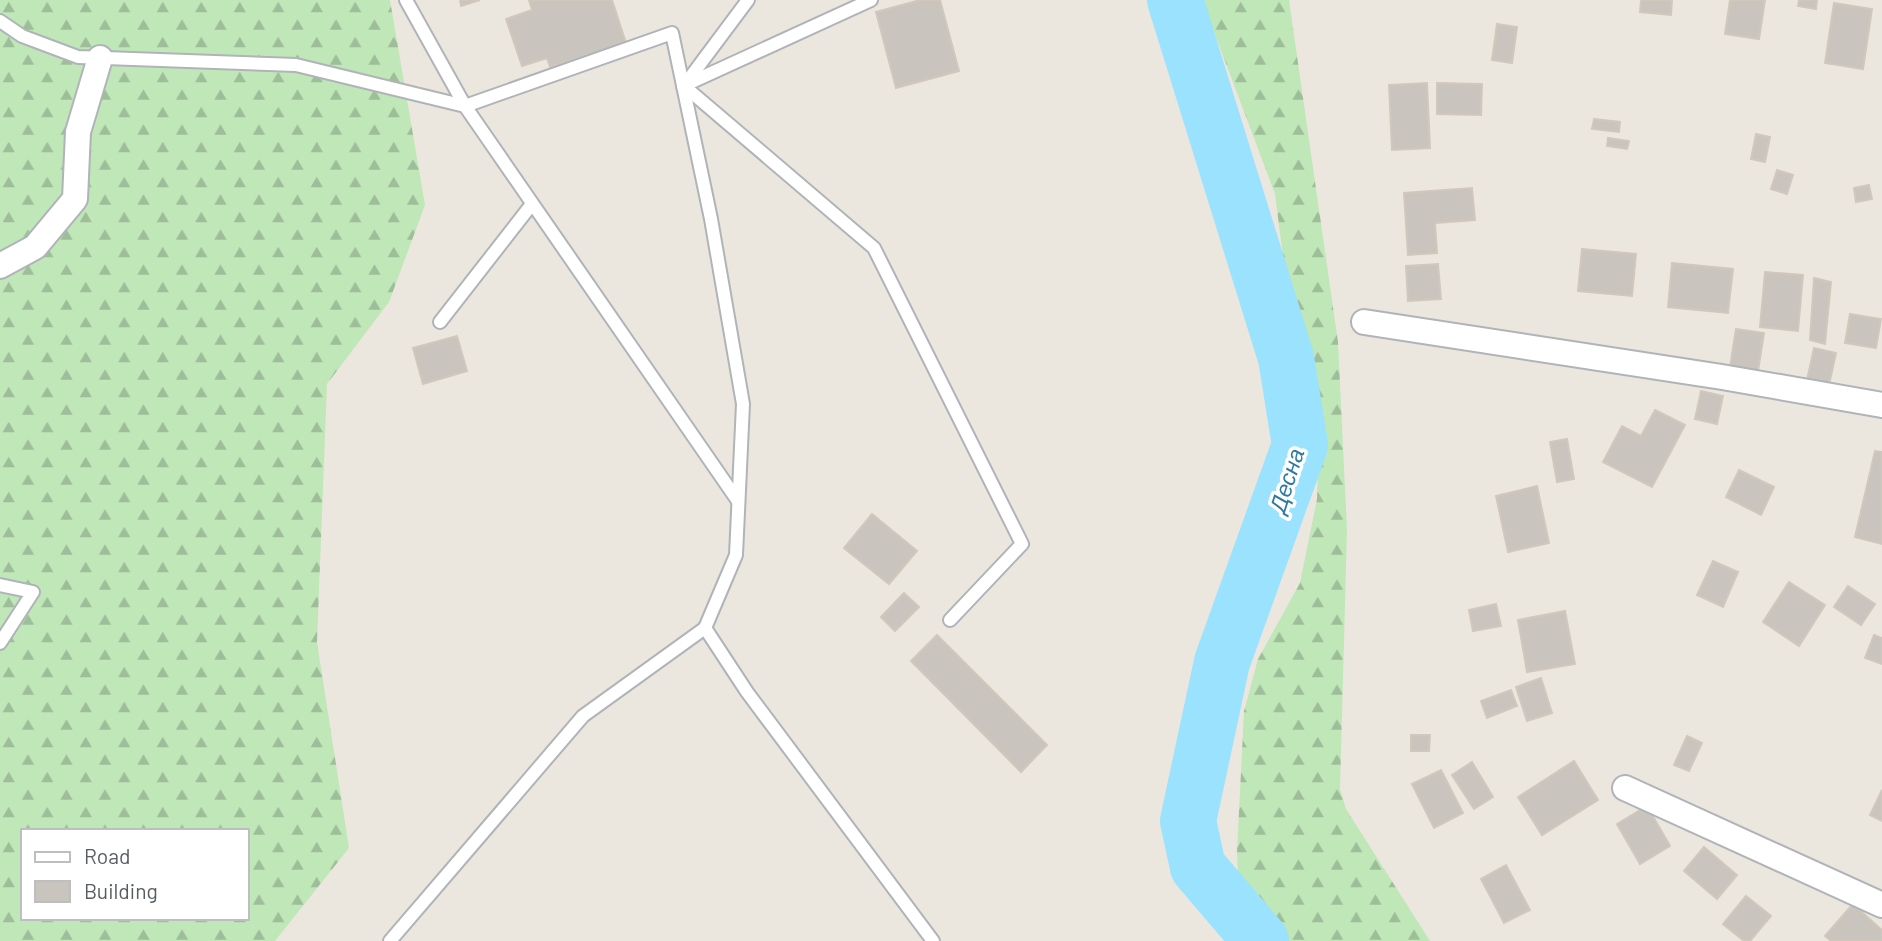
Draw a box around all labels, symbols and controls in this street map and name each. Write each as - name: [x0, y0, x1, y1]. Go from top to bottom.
- water label: Десна: [1262, 444, 1309, 518]
- legend: [21, 829, 248, 920]
- text: Road: [84, 843, 130, 868]
- text: Building: [84, 878, 158, 903]

